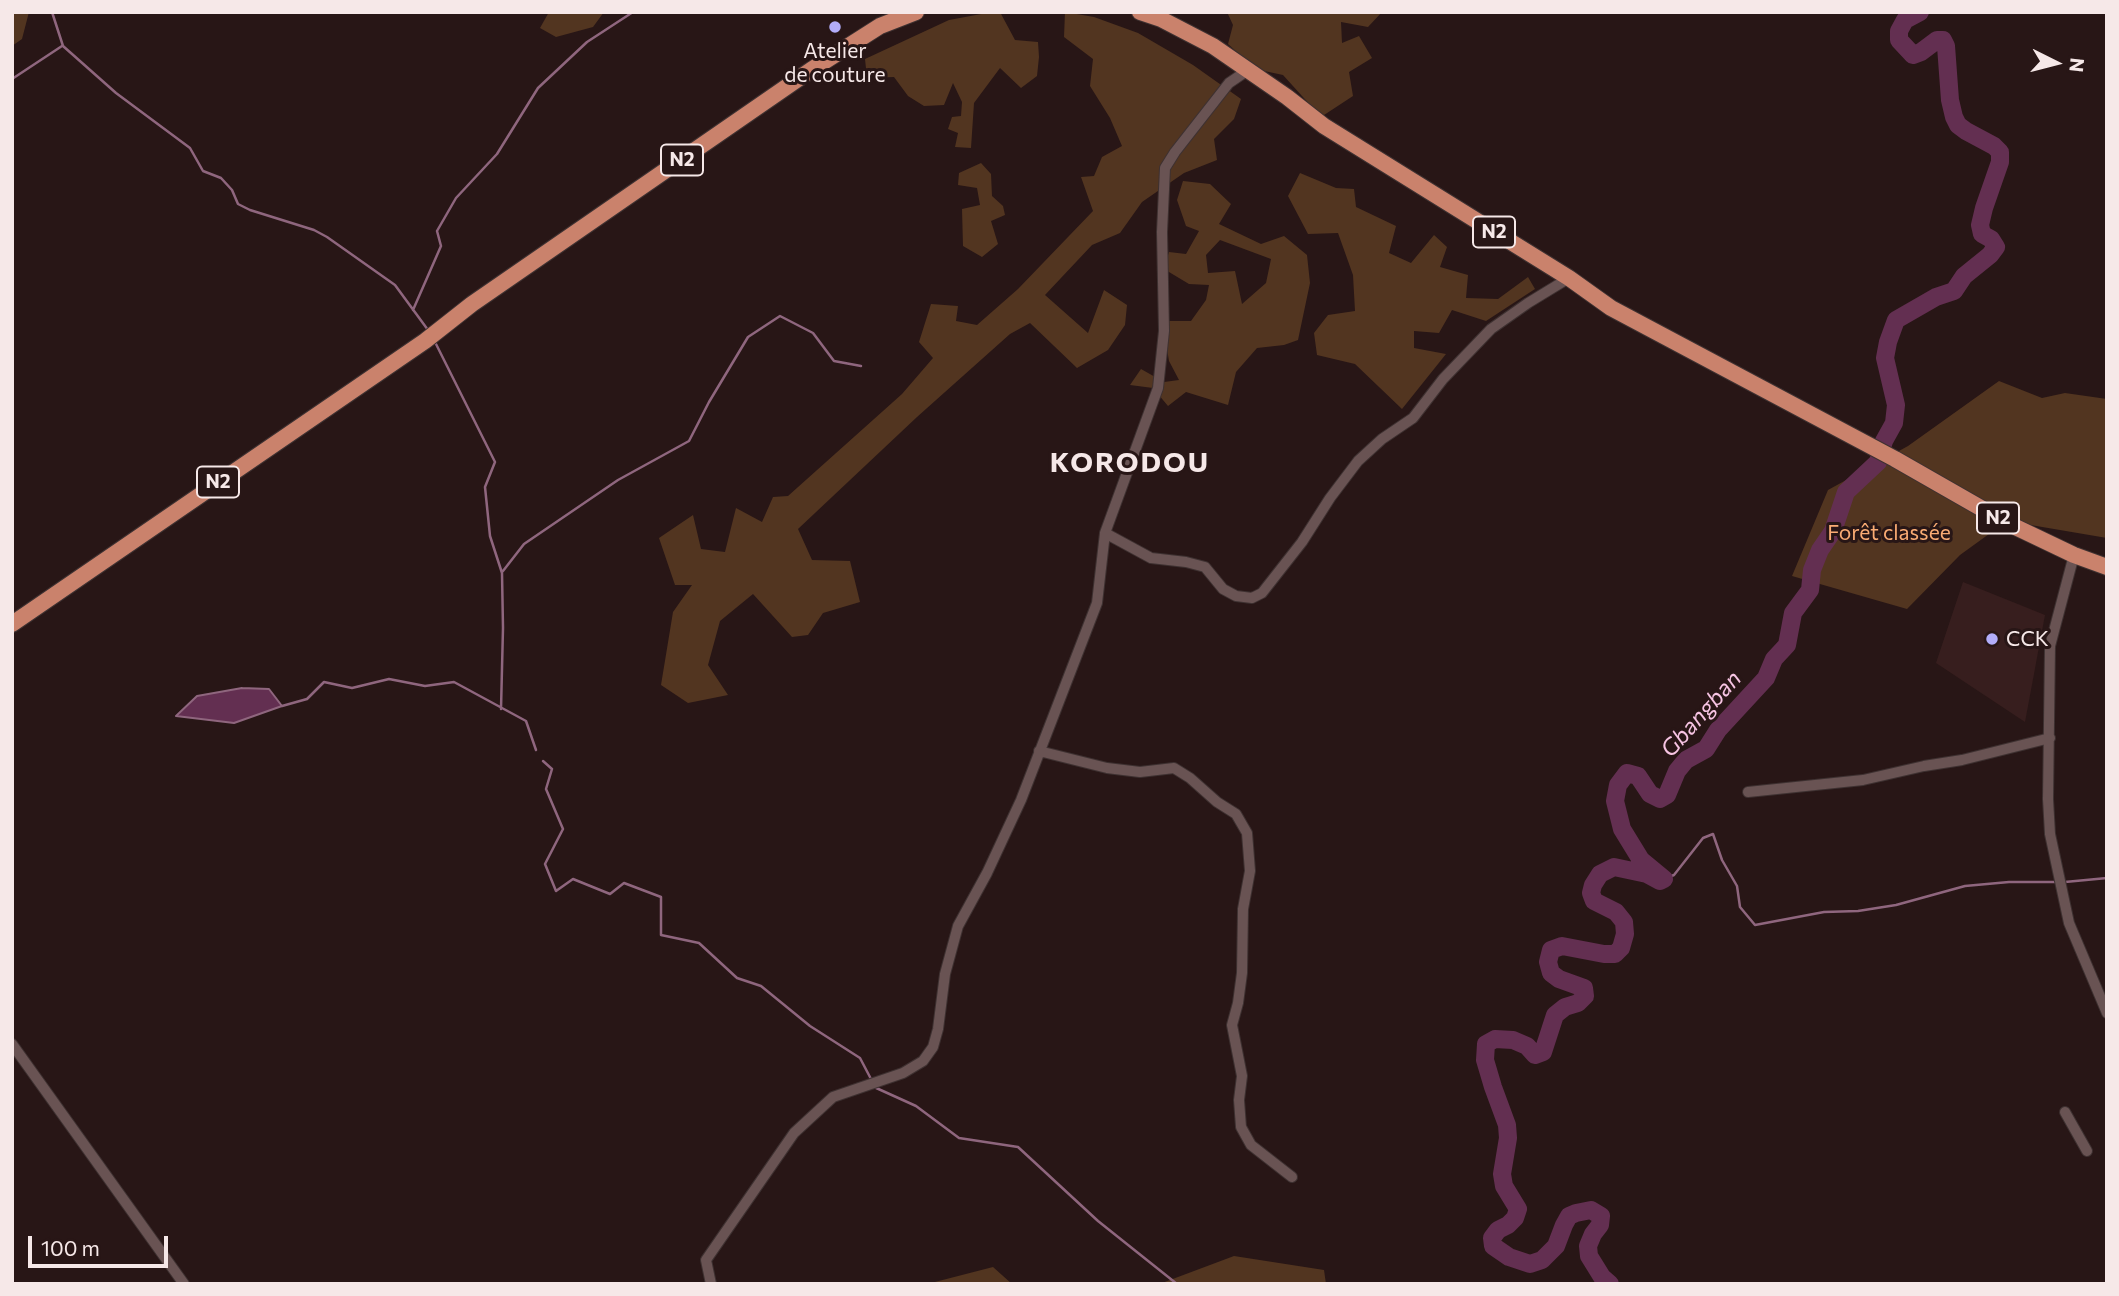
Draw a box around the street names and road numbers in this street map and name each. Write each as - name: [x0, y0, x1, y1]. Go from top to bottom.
- road number: N2: [661, 144, 703, 176]
- road number: N2: [1473, 216, 1515, 248]
- road number: N2: [197, 467, 239, 498]
- road number: N2: [1977, 503, 2019, 534]

